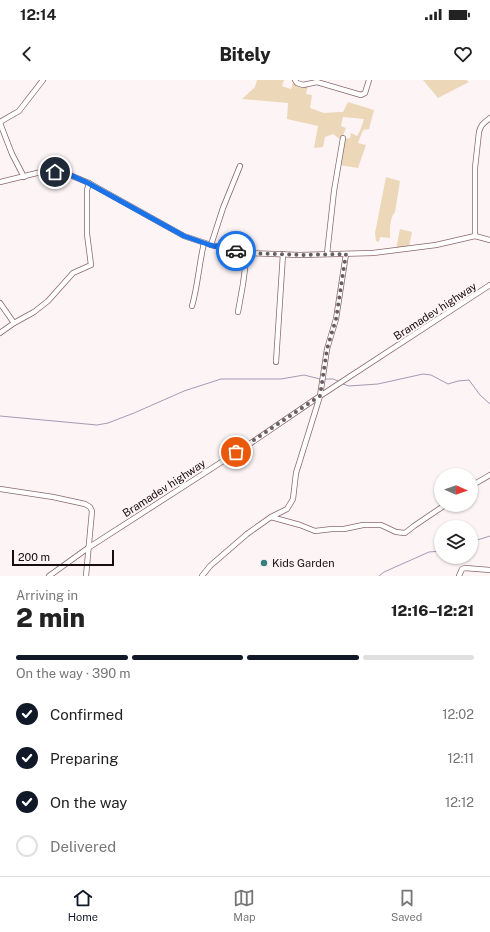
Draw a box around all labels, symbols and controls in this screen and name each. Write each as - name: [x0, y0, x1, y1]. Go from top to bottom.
- text: 12:14: [20, 6, 56, 23]
- icon: back: [16, 43, 38, 65]
- icon: heart: [452, 43, 474, 65]
- text: Bitely: [219, 44, 271, 65]
- pin: [38, 155, 72, 189]
- icon: home: [44, 161, 66, 183]
- courier: [216, 231, 256, 271]
- icon: car: [225, 240, 247, 262]
- street label: Bramadev highway: [391, 280, 479, 342]
- pin: [219, 435, 253, 469]
- icon: bag: [225, 441, 247, 463]
- street label: Bramadev highway: [120, 457, 208, 519]
- north arrow: [434, 468, 478, 512]
- map controls: [434, 468, 478, 564]
- button: layers: [434, 520, 478, 564]
- scale bar: [12, 548, 114, 567]
- text: 200 m: [18, 551, 50, 563]
- place label: Kids Garden: [272, 557, 335, 569]
- marker: Kids Garden: [259, 558, 269, 568]
- text: Arriving in: [16, 588, 78, 603]
- text: 2 min: [16, 602, 85, 633]
- text: 12:16–12:21: [391, 602, 474, 619]
- text: On the way · 390 m: [16, 666, 131, 681]
- icon: check: [16, 703, 38, 725]
- text: Confirmed: [50, 706, 123, 723]
- text: 12:02: [442, 707, 474, 722]
- icon: check: [16, 747, 38, 769]
- text: Preparing: [50, 750, 119, 767]
- text: 12:11: [447, 751, 474, 766]
- icon: check: [16, 791, 38, 813]
- text: On the way: [50, 794, 127, 811]
- text: 12:12: [445, 795, 474, 810]
- text: Delivered: [50, 838, 116, 855]
- tab: Home: [68, 887, 98, 923]
- tab: Map: [233, 887, 256, 923]
- tab: Saved: [391, 887, 422, 923]

